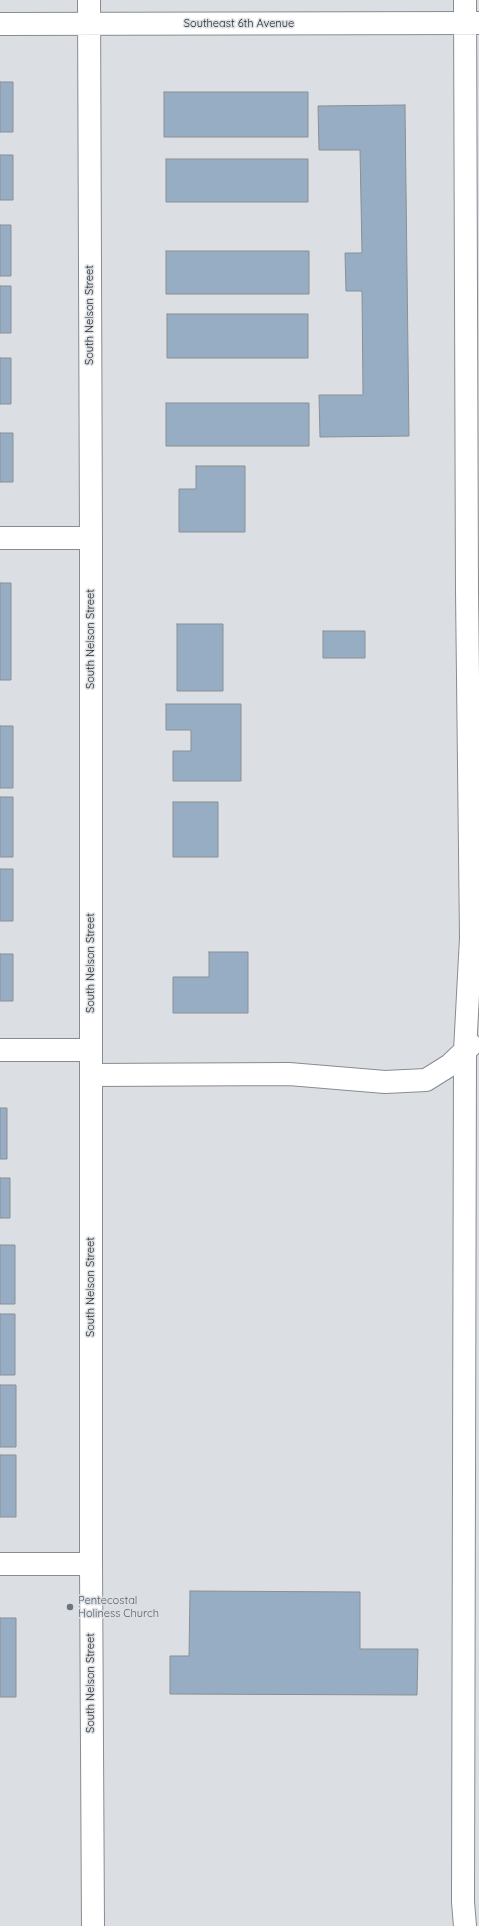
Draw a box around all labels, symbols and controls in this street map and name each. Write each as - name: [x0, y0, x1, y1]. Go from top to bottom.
- street label: Southeast 6th Avenue: [184, 17, 294, 31]
- street label: South Nelson Street: [83, 265, 97, 365]
- street label: South Nelson Street: [84, 589, 98, 689]
- street label: South Nelson Street: [84, 913, 98, 1013]
- street label: South Nelson Street: [84, 1237, 98, 1337]
- place label: Pentecostal Holiness Church: [78, 1594, 159, 1620]
- marker: Pentecostal Holiness Church: [65, 1602, 75, 1612]
- street label: South Nelson Street: [84, 1633, 98, 1733]

